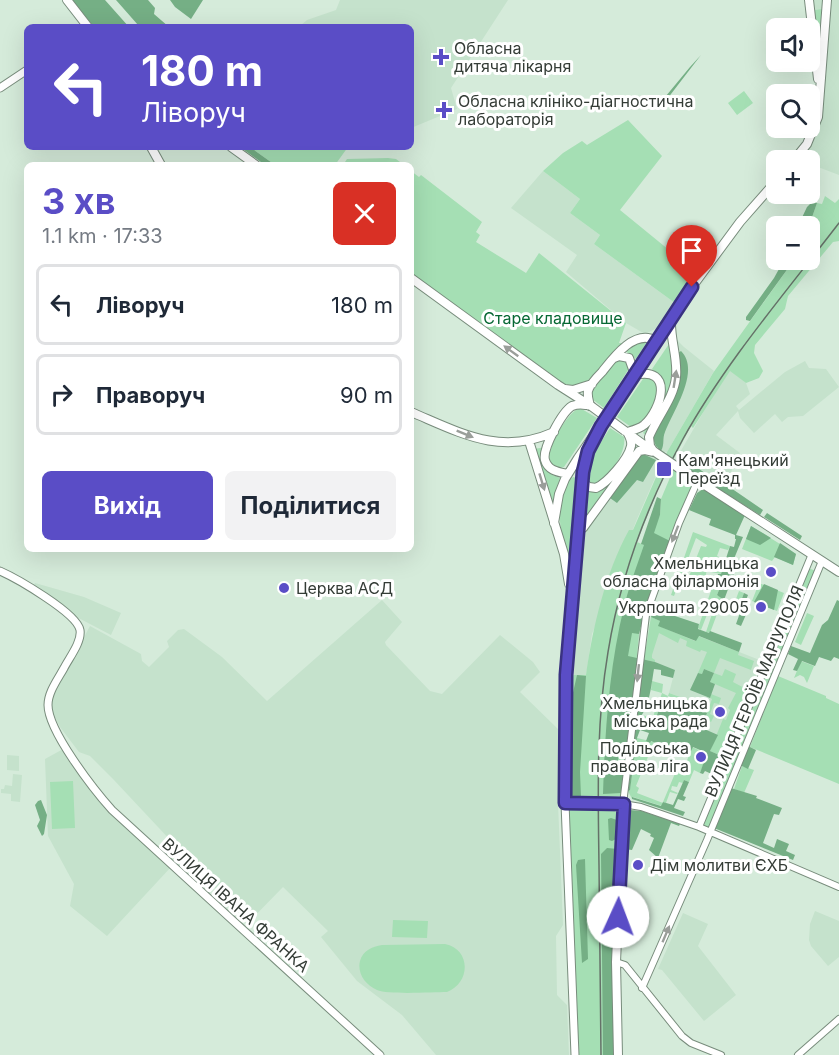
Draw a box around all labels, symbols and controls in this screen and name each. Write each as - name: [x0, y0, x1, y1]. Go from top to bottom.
- map controls: [766, 18, 820, 270]
- button: sound: [766, 18, 820, 72]
- place label: Обласна дитяча лікарня: [454, 38, 571, 76]
- text: 180 m: [141, 45, 263, 96]
- icon: left: [42, 48, 120, 126]
- marker: Обласна дитяча лікарня: [432, 48, 450, 66]
- button: search: [766, 84, 820, 138]
- place label: Обласна клініко-діагностична лабораторія: [458, 91, 694, 129]
- text: Ліворуч: [141, 96, 246, 129]
- marker: Обласна клініко-діагностична лабораторія: [435, 101, 453, 119]
- button: +: [766, 150, 820, 204]
- text: 3 хв: [42, 179, 115, 223]
- button: close: [333, 182, 396, 245]
- button: −: [766, 216, 820, 270]
- text: 1.1 km · 17:33: [42, 224, 163, 248]
- pin: [666, 225, 717, 287]
- icon: arrive: [675, 234, 708, 267]
- icon: left: [45, 288, 78, 321]
- text: Ліворуч: [96, 292, 184, 318]
- text: 180 m: [331, 292, 393, 318]
- park label: Старе кладовище: [483, 308, 623, 328]
- one-way arrow: [503, 345, 519, 357]
- one-way arrow: [670, 369, 679, 388]
- icon: right: [45, 378, 78, 411]
- text: Праворуч: [96, 382, 205, 408]
- text: 90 m: [340, 382, 393, 408]
- one-way arrow: [456, 430, 474, 439]
- place label: Кам'янецький Переїзд: [678, 450, 789, 488]
- marker: Кам'янецький Переїзд: [655, 460, 673, 478]
- button: Вихід: [42, 471, 213, 540]
- button: Поділитися: [225, 471, 396, 540]
- one-way arrow: [538, 473, 547, 491]
- one-way arrow: [670, 525, 679, 543]
- place label: Хмельницька обласна філармонія: [603, 553, 759, 591]
- marker: Хмельницька обласна філармонія: [764, 565, 778, 579]
- place label: Церква АСД: [296, 578, 393, 598]
- marker: Церква АСД: [277, 581, 291, 595]
- street label: ВУЛИЦЯ ГЕРОЇВ МАРІУПОЛЯ: [700, 582, 808, 800]
- place label: Укрпошта 29005: [618, 597, 749, 617]
- marker: Укрпошта 29005: [754, 600, 768, 614]
- one-way arrow: [634, 664, 643, 683]
- place label: Хмельницька міська рада: [602, 693, 708, 731]
- marker: Хмельницька міська рада: [713, 705, 727, 719]
- place label: Подільська правова ліга: [590, 738, 689, 776]
- marker: Подільська правова ліга: [694, 750, 708, 764]
- street label: ВУЛИЦЯ ІВАНА ФРАНКА: [158, 834, 314, 976]
- place label: Дім молитви ЄХБ: [650, 855, 788, 875]
- marker: Дім молитви ЄХБ: [631, 858, 645, 872]
- position arrow: [586, 885, 650, 949]
- one-way arrow: [661, 926, 670, 943]

